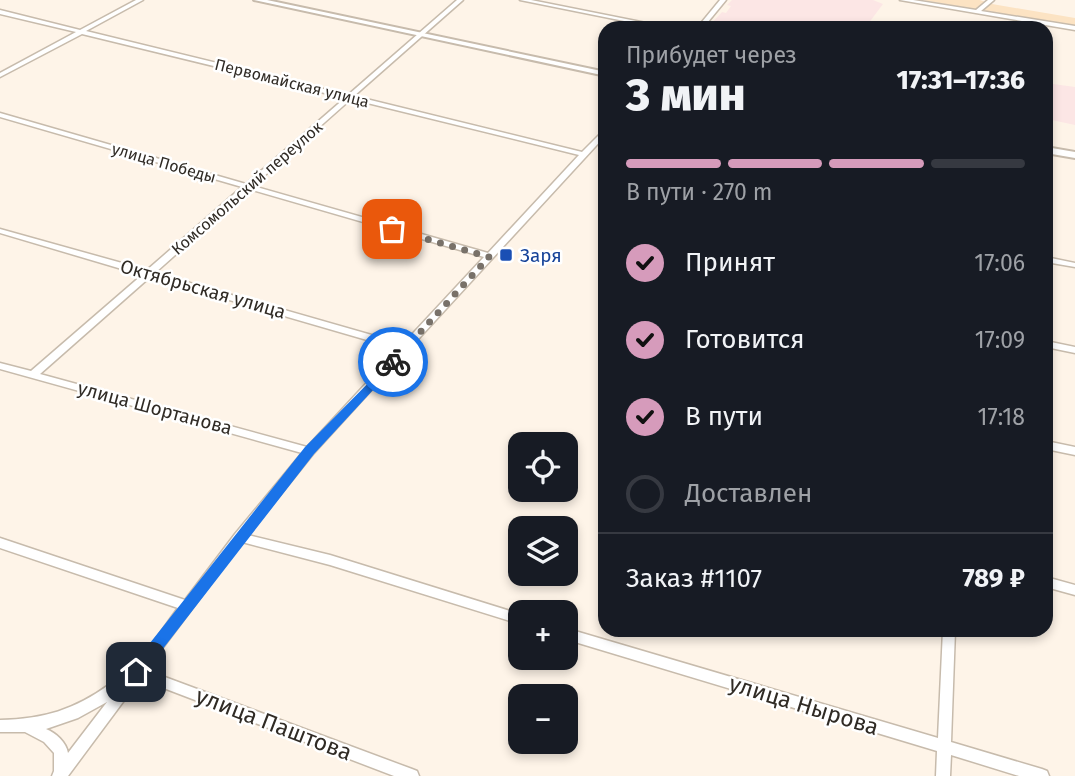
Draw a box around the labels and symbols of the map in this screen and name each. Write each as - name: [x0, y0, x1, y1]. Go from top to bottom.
- street label: Первомайская улица: [213, 55, 371, 111]
- street label: Комсомольский переулок: [168, 117, 327, 259]
- street label: улица Победы: [110, 139, 218, 187]
- pin: [362, 199, 422, 259]
- place label: Заря: [520, 244, 562, 267]
- marker: Заря: [498, 247, 514, 263]
- street label: Октябрьская улица: [118, 254, 288, 324]
- courier: [358, 327, 428, 397]
- street label: улица Шортанова: [75, 376, 235, 440]
- pin: [106, 642, 166, 702]
- street label: улица Нырова: [726, 669, 882, 741]
- street label: улица Паштова: [192, 681, 356, 767]

